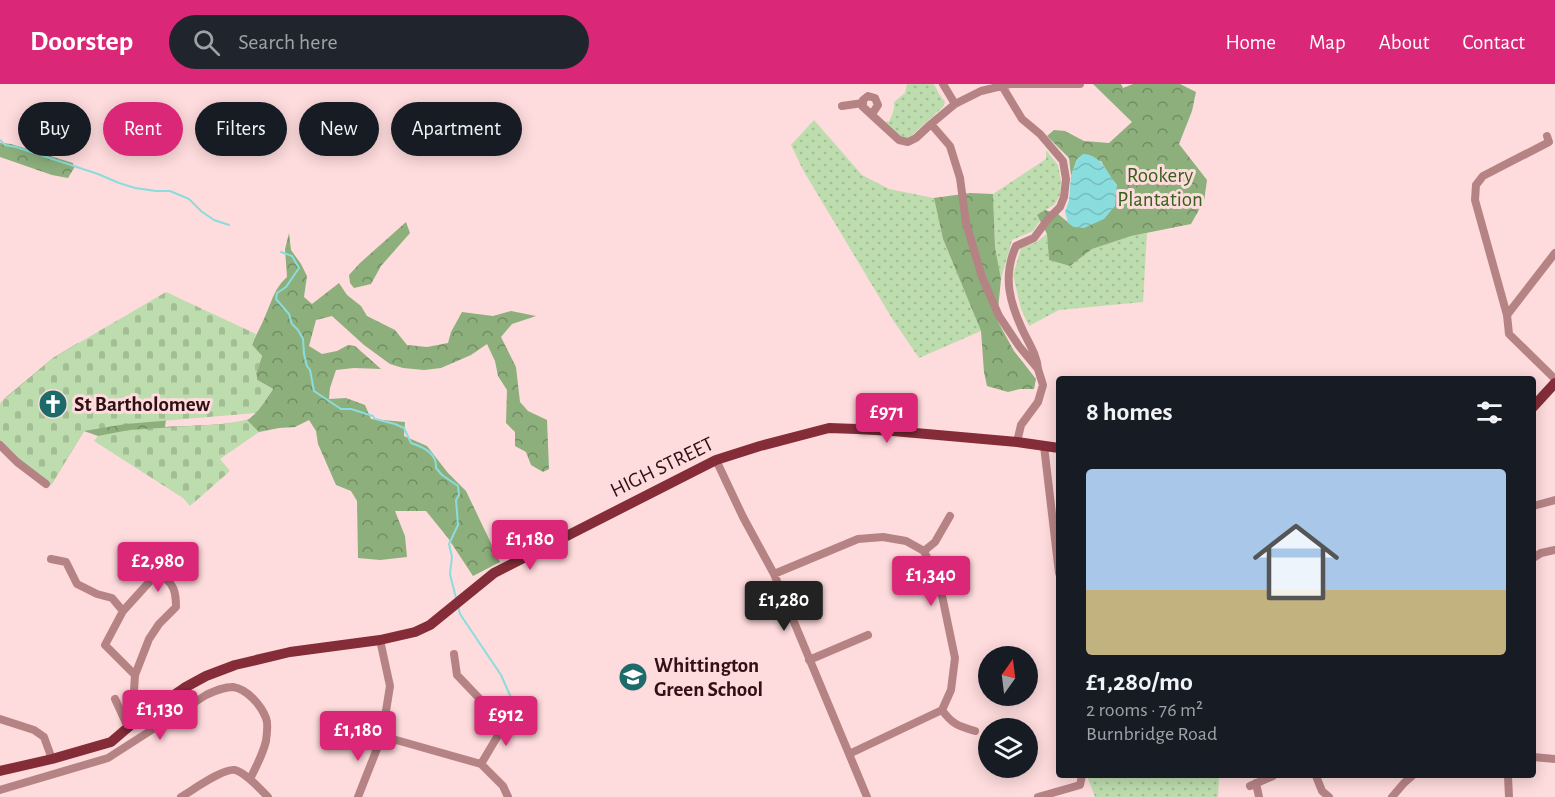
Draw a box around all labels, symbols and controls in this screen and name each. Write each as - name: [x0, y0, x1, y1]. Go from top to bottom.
- search box: [169, 15, 589, 69]
- icon: search: [190, 26, 223, 59]
- text: Doorstep: [30, 28, 133, 56]
- text: Search here: [238, 31, 338, 53]
- text: Home: [1225, 32, 1276, 53]
- text: Map: [1309, 32, 1346, 53]
- text: About: [1379, 32, 1429, 53]
- text: Contact: [1462, 32, 1525, 53]
- chip: Buy: [18, 102, 91, 156]
- chip: Rent: [103, 102, 183, 156]
- chip: Filters: [195, 102, 287, 156]
- chip: New: [299, 102, 379, 156]
- chip: Apartment: [391, 102, 522, 156]
- park label: Rookery Plantation: [1117, 165, 1203, 210]
- church icon: St Bartholomew: [37, 388, 69, 420]
- pin: £971: [851, 393, 923, 444]
- place label: St Bartholomew: [74, 394, 211, 415]
- icon: filters: [1473, 396, 1506, 429]
- text: 8 homes: [1086, 399, 1173, 425]
- text: £971: [870, 402, 904, 422]
- street label: HIGH STREET: [607, 433, 717, 501]
- icon: home: [1242, 508, 1350, 616]
- pin: £1,180: [481, 520, 579, 571]
- text: £1,180: [506, 529, 554, 549]
- pin: £2,980: [109, 542, 207, 593]
- text: £2,980: [132, 551, 184, 571]
- pin: £1,340: [882, 556, 980, 607]
- text: £1,340: [906, 565, 956, 585]
- pin: £1,280: [735, 581, 833, 632]
- text: £1,280: [759, 590, 809, 610]
- north arrow: [978, 646, 1038, 706]
- map controls: [978, 646, 1038, 778]
- place label: Whittington Green School: [654, 655, 763, 700]
- school or university icon: Whittington Green School: [617, 661, 649, 693]
- text: £1,280/mo: [1086, 669, 1193, 695]
- pin: £1,130: [111, 690, 209, 741]
- pin: £912: [470, 696, 542, 747]
- text: £1,130: [137, 699, 183, 719]
- text: 2 rooms · 76 m²: [1086, 700, 1203, 720]
- text: £912: [488, 705, 524, 725]
- pin: £1,180: [309, 711, 407, 762]
- button: layers: [978, 718, 1038, 778]
- text: £1,180: [334, 720, 382, 740]
- text: Burnbridge Road: [1086, 724, 1217, 744]

